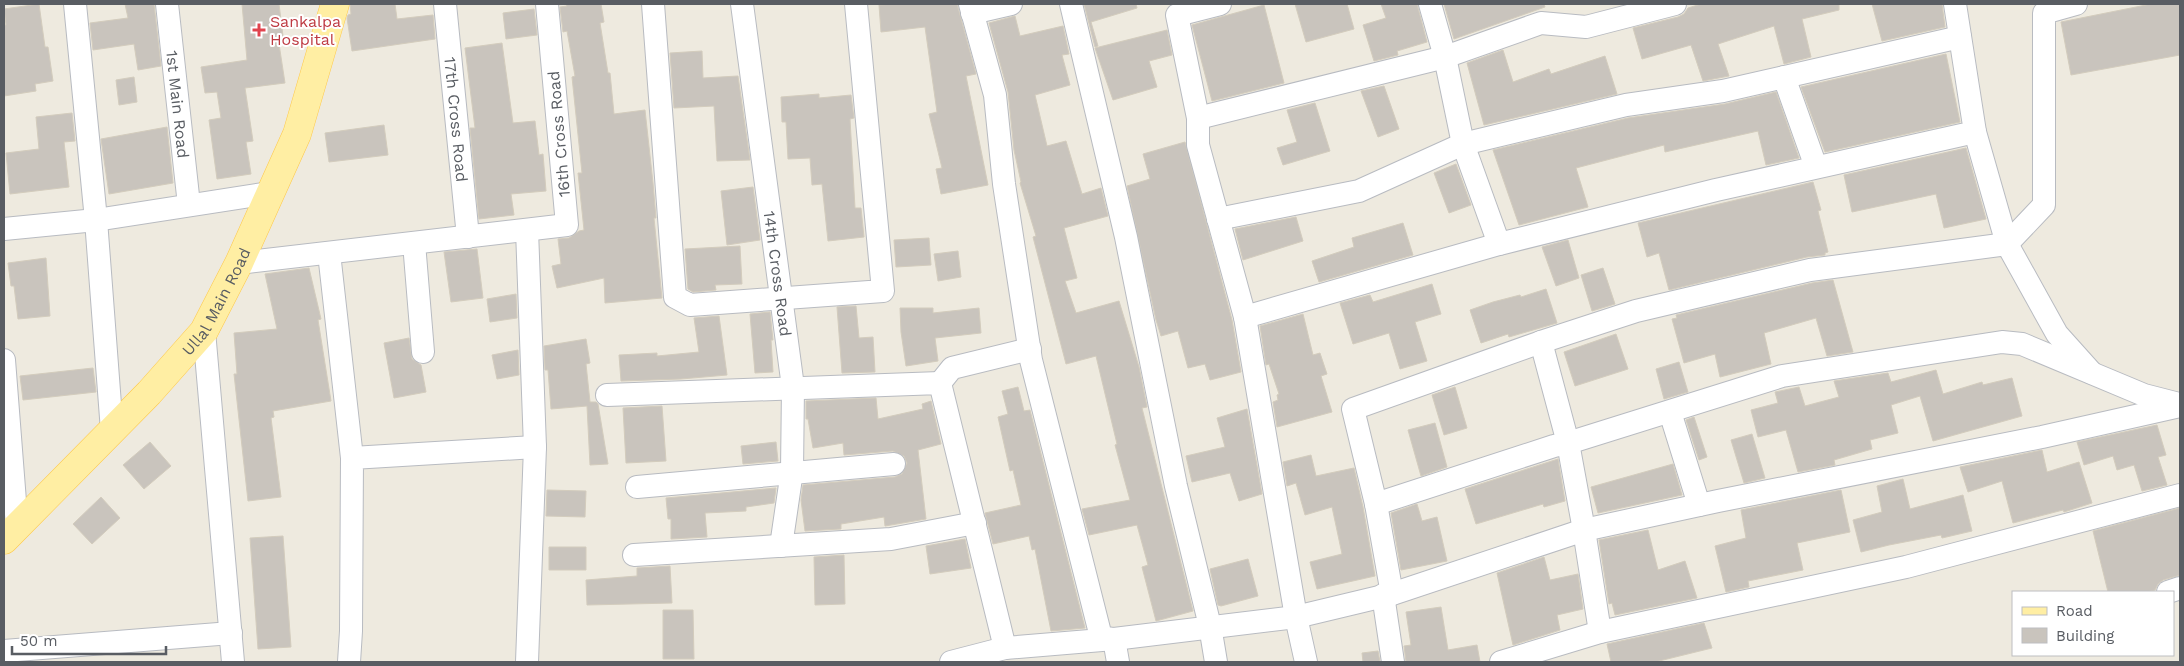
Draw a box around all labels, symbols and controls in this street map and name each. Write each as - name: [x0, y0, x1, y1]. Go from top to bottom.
- place label: Sankalpa Hospital: [270, 12, 341, 49]
- marker: Sankalpa Hospital: [252, 23, 266, 37]
- street label: 1st Main Road: [163, 50, 193, 159]
- street label: 17th Cross Road: [441, 56, 472, 183]
- street label: 16th Cross Road: [544, 70, 574, 198]
- street label: 14th Cross Road: [760, 210, 796, 338]
- street label: Ullal Main Road: [178, 245, 254, 359]
- legend: [2012, 591, 2174, 656]
- text: Road: [2056, 602, 2093, 620]
- scale bar: [12, 624, 166, 656]
- text: Building: [2056, 627, 2114, 645]
- text: 50 m: [20, 632, 57, 650]

